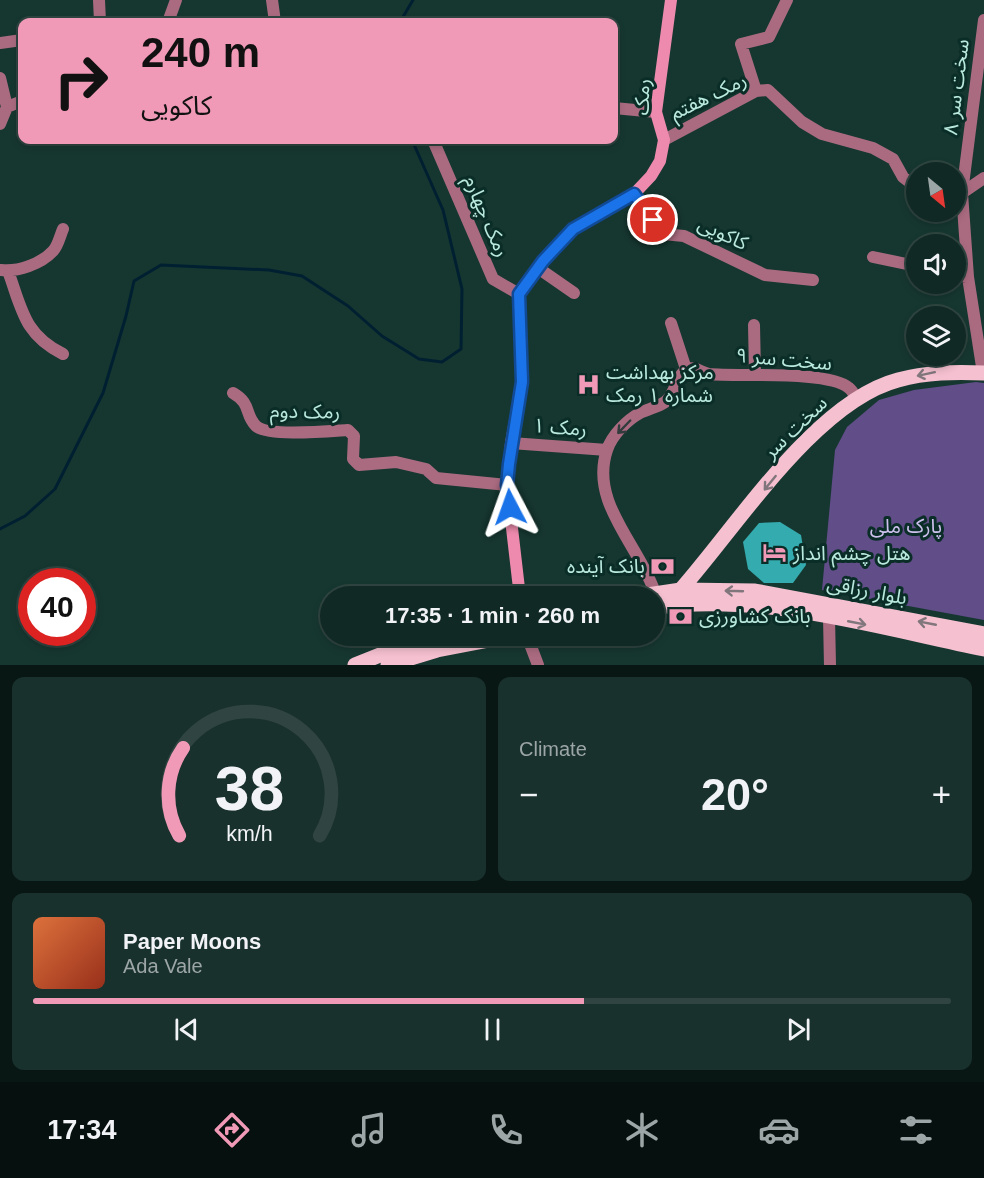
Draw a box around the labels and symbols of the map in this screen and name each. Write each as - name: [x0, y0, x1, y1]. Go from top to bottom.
- street label: سخت سر ۸: [939, 38, 974, 136]
- street label: رمک هفتم: [666, 68, 752, 127]
- street label: رمک: [630, 78, 655, 116]
- north arrow: [906, 162, 966, 222]
- street label: رمک چهارم: [456, 172, 514, 261]
- pin: [627, 194, 678, 245]
- street label: کاکویی: [694, 212, 752, 255]
- street label: سخت سر ۹: [735, 344, 833, 375]
- place label: مرکز بهداشت شماره ۱ رمک: [606, 361, 714, 407]
- one-way arrow: [916, 369, 936, 380]
- hospital icon: مرکز بهداشت شماره ۱ رمک: [575, 371, 601, 397]
- street label: سخت سر: [758, 391, 832, 464]
- street label: رمک دوم: [270, 399, 340, 427]
- street label: رمک ۱: [532, 414, 587, 441]
- one-way arrow: [617, 419, 631, 434]
- position arrow: [478, 475, 542, 539]
- one-way arrow: [763, 475, 777, 490]
- park label: پارک ملی: [870, 515, 942, 539]
- hotel icon: هتل چشم انداز: [762, 540, 788, 566]
- place label: هتل چشم انداز: [792, 542, 911, 568]
- bank icon: بانک آینده: [650, 553, 676, 579]
- place label: بانک آینده: [567, 555, 645, 577]
- speed limit sign: 40: [18, 568, 96, 646]
- street label: بلوار رزاقی: [825, 571, 909, 610]
- one-way arrow: [725, 585, 745, 596]
- bank icon: بانک کشاورزی: [668, 603, 694, 629]
- place label: بانک کشاورزی: [699, 605, 811, 628]
- one-way arrow: [917, 617, 937, 628]
- one-way arrow: [847, 618, 867, 629]

